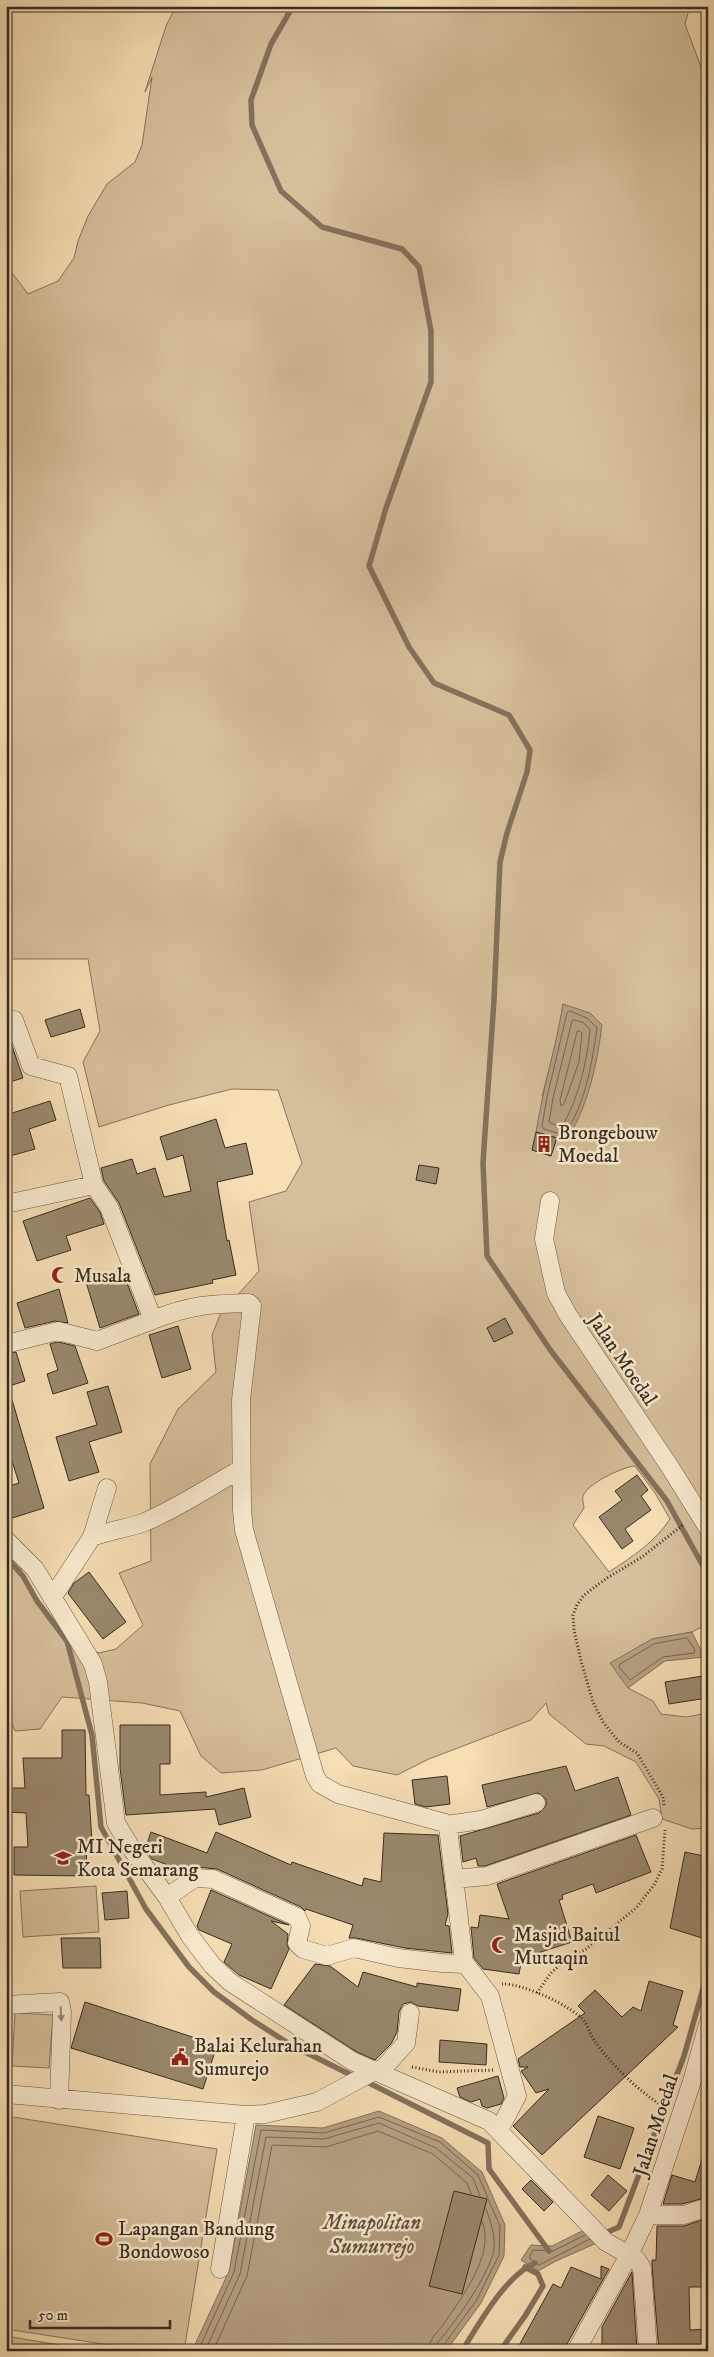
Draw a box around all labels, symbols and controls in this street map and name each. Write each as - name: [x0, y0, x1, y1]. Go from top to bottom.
- place label: Brongebouw Moedal: [558, 1121, 658, 1169]
- building icon: Brongebouw Moedal: [534, 1134, 554, 1154]
- place label: Musala: [74, 1264, 132, 1289]
- mosque icon: Musala: [50, 1265, 70, 1285]
- street label: Jalan Moedal: [581, 1307, 662, 1411]
- place label: MI Negeri Kota Semarang: [77, 1835, 198, 1883]
- school or university icon: MI Negeri Kota Semarang: [53, 1848, 73, 1868]
- place label: Masjid Baitul Muttaqin: [514, 1923, 620, 1971]
- mosque icon: Masjid Baitul Muttaqin: [490, 1935, 510, 1955]
- one-way arrow: [57, 2006, 65, 2022]
- place label: Balai Kelurahan Sumurejo: [194, 2034, 323, 2082]
- public building icon: Balai Kelurahan Sumurejo: [170, 2047, 190, 2067]
- street label: Jalan Moedal: [628, 2071, 685, 2182]
- water label: Minapolitan Sumurrejo: [321, 2210, 421, 2260]
- place label: Lapangan Bandung Bondowoso: [118, 2217, 274, 2265]
- sports icon: Lapangan Bandung Bondowoso: [94, 2229, 114, 2249]
- scale bar: [30, 2297, 170, 2329]
- text: 50 m: [38, 2306, 68, 2325]

